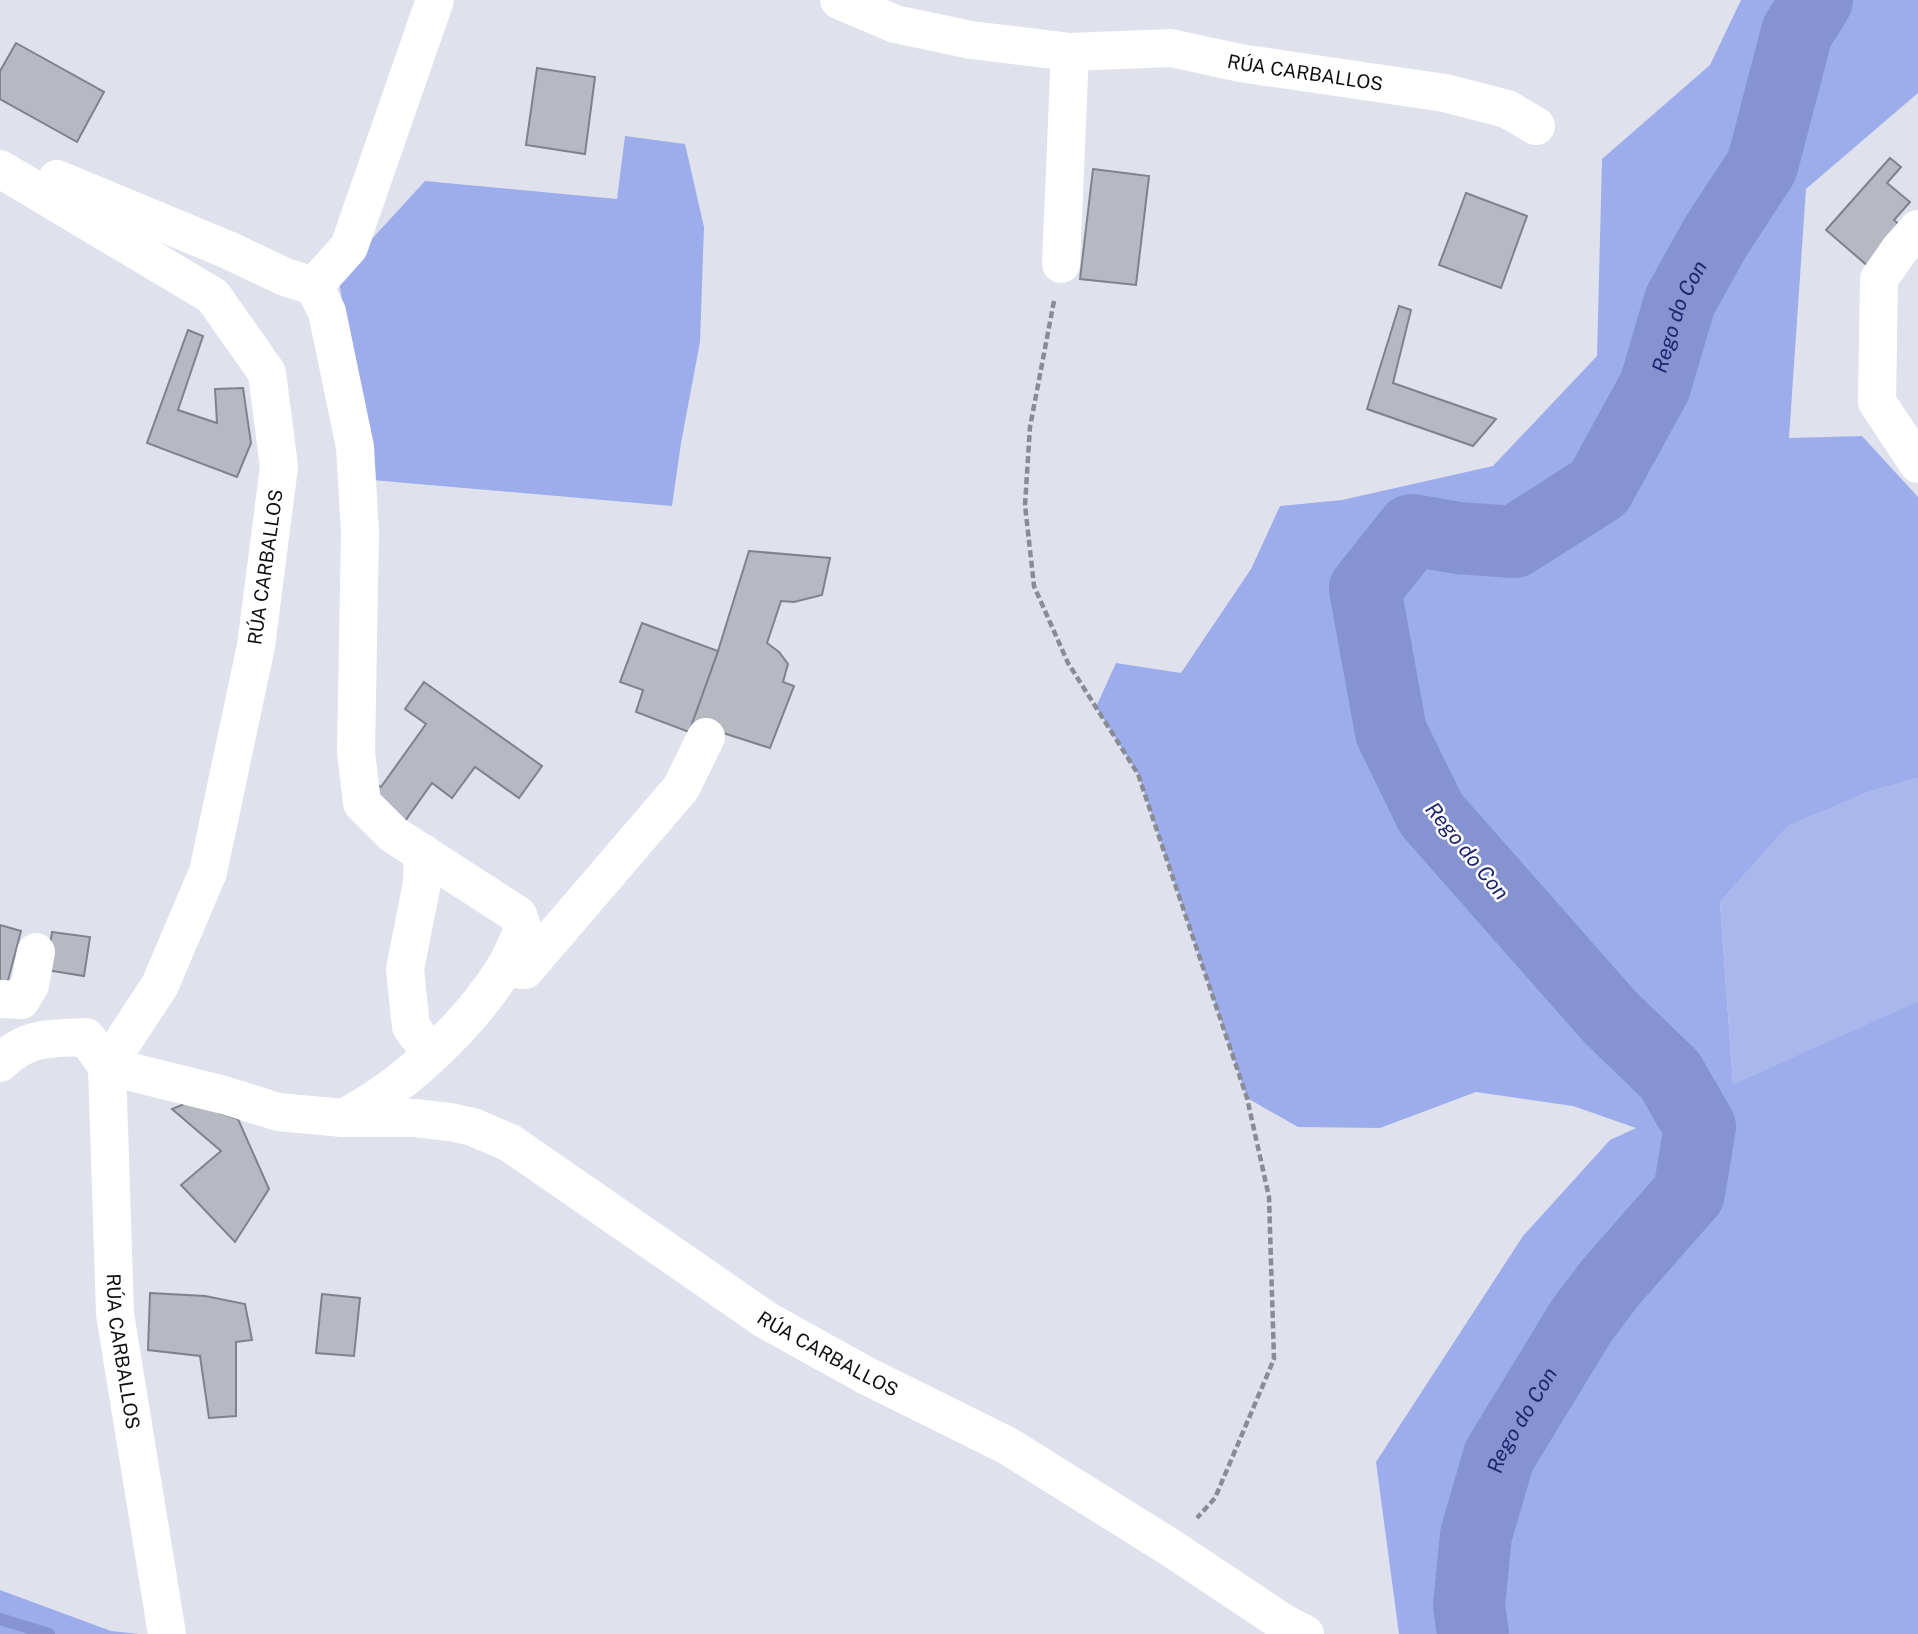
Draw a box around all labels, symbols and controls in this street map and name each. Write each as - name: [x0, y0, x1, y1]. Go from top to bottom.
- street label: RÚA CARBALLOS: [1226, 50, 1384, 95]
- water label: Rego do Con: [1647, 256, 1712, 376]
- street label: RÚA CARBALLOS: [243, 488, 287, 646]
- water label: Rego do Con: [1420, 797, 1514, 905]
- street label: RÚA CARBALLOS: [103, 1273, 145, 1431]
- street label: RÚA CARBALLOS: [753, 1307, 902, 1401]
- water label: Rego do Con: [1482, 1363, 1562, 1476]

